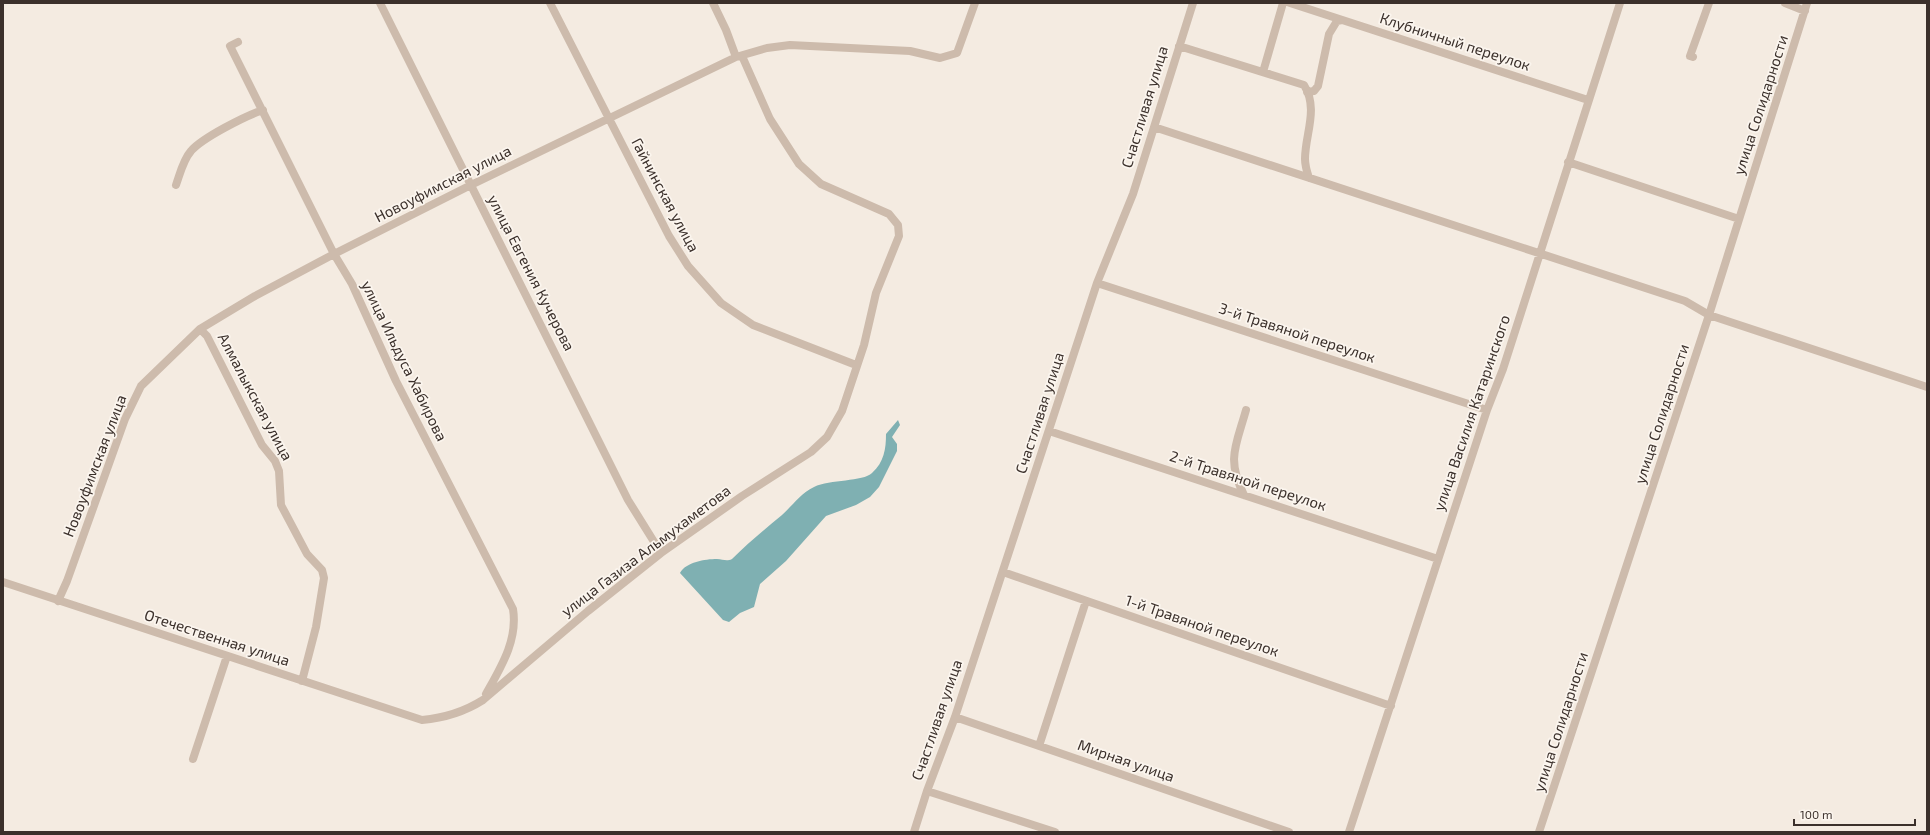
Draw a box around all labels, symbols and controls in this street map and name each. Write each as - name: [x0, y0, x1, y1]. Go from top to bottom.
- street label: Клубничный переулок: [1377, 8, 1533, 75]
- street label: улица Солидарности: [1729, 32, 1792, 177]
- street label: Счастливая улица: [1117, 44, 1172, 170]
- street label: Гайнинская улица: [627, 134, 704, 255]
- street label: Новоуфимская улица: [371, 141, 514, 226]
- street label: улица Евгения Кучерова: [484, 192, 579, 354]
- street label: улица Ильдуса Хабирова: [357, 277, 452, 444]
- street label: 3-й Травяной переулок: [1216, 298, 1378, 367]
- street label: улица Василия Катаринского: [1429, 312, 1514, 513]
- street label: Алмалыкская улица: [214, 330, 297, 464]
- street label: улица Солидарности: [1630, 341, 1693, 486]
- street label: Счастливая улица: [1011, 350, 1068, 476]
- street label: Новоуфимская улица: [59, 392, 130, 540]
- street label: 2-й Травяной переулок: [1167, 446, 1329, 515]
- street label: улица Газиза Альмухаметова: [557, 481, 734, 621]
- street label: 1-й Травяной переулок: [1123, 590, 1281, 661]
- street label: Отечественная улица: [142, 605, 292, 670]
- street label: улица Солидарности: [1529, 649, 1592, 794]
- street label: Счастливая улица: [907, 657, 966, 783]
- street label: Мирная улица: [1075, 735, 1177, 786]
- scale bar: [1794, 801, 1915, 827]
- text: 100 m: [1800, 807, 1832, 821]

